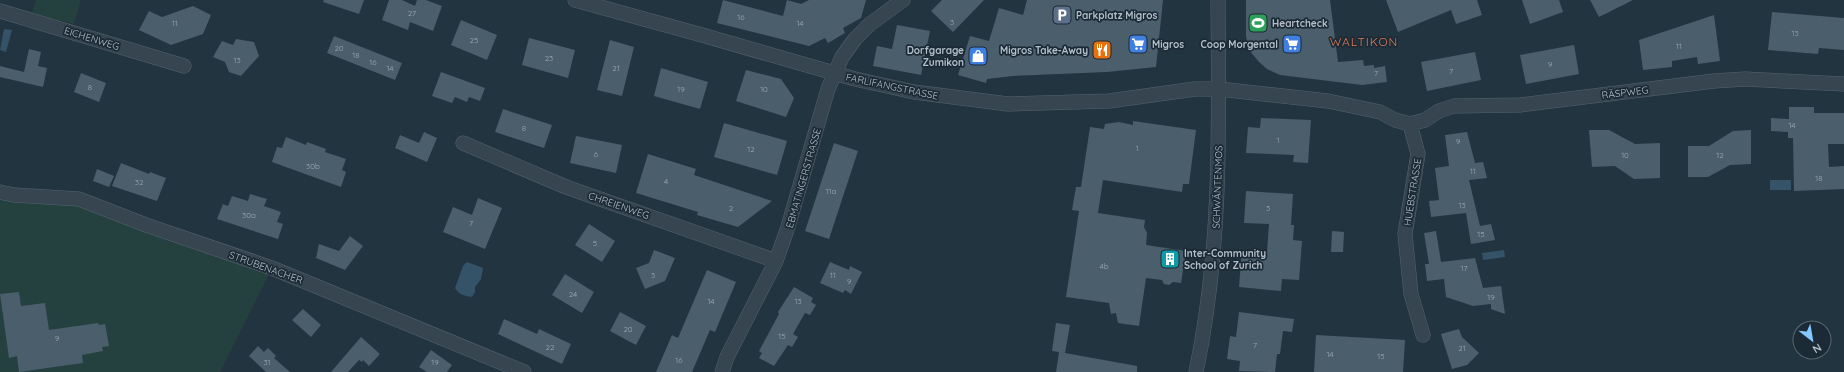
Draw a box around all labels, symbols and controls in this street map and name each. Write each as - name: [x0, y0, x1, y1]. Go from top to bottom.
- parking icon: Parkplatz Migros: [1051, 4, 1073, 26]
- house number: 27: [408, 8, 416, 18]
- place label: Parkplatz Migros: [1076, 9, 1158, 22]
- house number: 16: [737, 12, 745, 22]
- sports icon: Heartcheck: [1247, 12, 1269, 34]
- house number: 3: [950, 17, 954, 27]
- place label: Heartcheck: [1272, 17, 1328, 30]
- house number: 11: [172, 18, 178, 28]
- house number: 14: [796, 18, 804, 28]
- street label: EICHENWEG: [63, 24, 121, 53]
- house number: 13: [1791, 28, 1799, 38]
- supermarket icon: Migros: [1127, 33, 1149, 55]
- supermarket icon: Coop Morgental: [1281, 33, 1303, 55]
- district label: WALTIKON: [1330, 34, 1398, 49]
- house number: 25: [470, 35, 478, 45]
- place label: Migros: [1152, 38, 1184, 51]
- place label: Coop Morgental: [1200, 38, 1278, 51]
- restaurant icon: Migros Take-Away: [1091, 39, 1113, 61]
- house number: 11: [1676, 41, 1682, 51]
- house number: 20: [334, 43, 344, 53]
- place label: Dorfgarage Zumikon: [907, 44, 964, 69]
- place label: Migros Take-Away: [1000, 44, 1088, 57]
- shop icon: Dorfgarage Zumikon: [967, 45, 989, 67]
- house number: 18: [352, 50, 360, 60]
- house number: 23: [545, 53, 553, 63]
- house number: 13: [233, 55, 241, 65]
- house number: 16: [369, 57, 377, 67]
- house number: 9: [1548, 59, 1553, 69]
- house number: 14: [386, 63, 394, 73]
- house number: 21: [612, 63, 620, 73]
- house number: 7: [1449, 66, 1453, 76]
- house number: 7: [1374, 68, 1378, 78]
- street label: FARLIFANGSTRASSE: [845, 70, 940, 103]
- house number: 8: [88, 82, 92, 92]
- street label: RÄSPWEG: [1601, 83, 1649, 102]
- house number: 19: [677, 84, 685, 94]
- house number: 10: [760, 84, 768, 94]
- house number: 14: [1788, 120, 1796, 130]
- house number: 8: [522, 123, 526, 133]
- street label: EBMATINGERSTRASSE: [783, 126, 824, 230]
- house number: 1: [1277, 135, 1280, 145]
- house number: 9: [1456, 136, 1461, 146]
- house number: 1: [1136, 143, 1139, 153]
- house number: 12: [747, 144, 755, 154]
- street label: SCHWÄNTENMOS: [1210, 145, 1225, 229]
- house number: 6: [594, 149, 599, 159]
- house number: 10: [1621, 150, 1629, 160]
- house number: 12: [1716, 150, 1724, 160]
- street label: HUEBSTRASSE: [1401, 157, 1424, 227]
- house number: 30b: [306, 161, 320, 171]
- house number: 11: [1470, 166, 1476, 176]
- house number: 18: [1815, 173, 1823, 183]
- house number: 4: [664, 176, 668, 186]
- house number: 32: [135, 177, 144, 187]
- house number: 11a: [826, 186, 837, 196]
- street label: CHREIENWEG: [587, 189, 651, 222]
- house number: 13: [1458, 200, 1466, 210]
- house number: 2: [729, 203, 734, 213]
- house number: 3: [1266, 203, 1270, 213]
- house number: 30a: [242, 210, 256, 220]
- house number: 7: [469, 218, 473, 228]
- house number: 15: [1477, 229, 1485, 239]
- house number: 5: [593, 238, 597, 248]
- place label: Inter-Community School of Zurich: [1184, 247, 1266, 272]
- street label: STRUBENACHER: [227, 248, 305, 287]
- building icon: Inter-Community School of Zurich: [1159, 248, 1181, 270]
- house number: 4b: [1099, 261, 1109, 271]
- house number: 17: [1460, 263, 1468, 273]
- house number: 3: [651, 270, 655, 280]
- house number: 11: [830, 270, 836, 280]
- house number: 9: [847, 276, 852, 286]
- house number: 24: [569, 289, 577, 299]
- house number: 19: [1487, 292, 1495, 302]
- house number: 14: [707, 296, 715, 306]
- house number: 13: [794, 296, 802, 306]
- north arrow: [1792, 320, 1832, 360]
- house number: 20: [623, 324, 633, 334]
- house number: 15: [778, 331, 786, 341]
- house number: 9: [55, 333, 60, 343]
- house number: 7: [1253, 340, 1257, 350]
- text: N: [1810, 340, 1824, 357]
- house number: 22: [546, 342, 555, 352]
- house number: 21: [1458, 343, 1466, 353]
- house number: 14: [1326, 349, 1334, 359]
- house number: 15: [1377, 351, 1385, 361]
- house number: 16: [675, 355, 683, 365]
- house number: 31: [263, 357, 271, 367]
- house number: 19: [431, 357, 439, 367]

